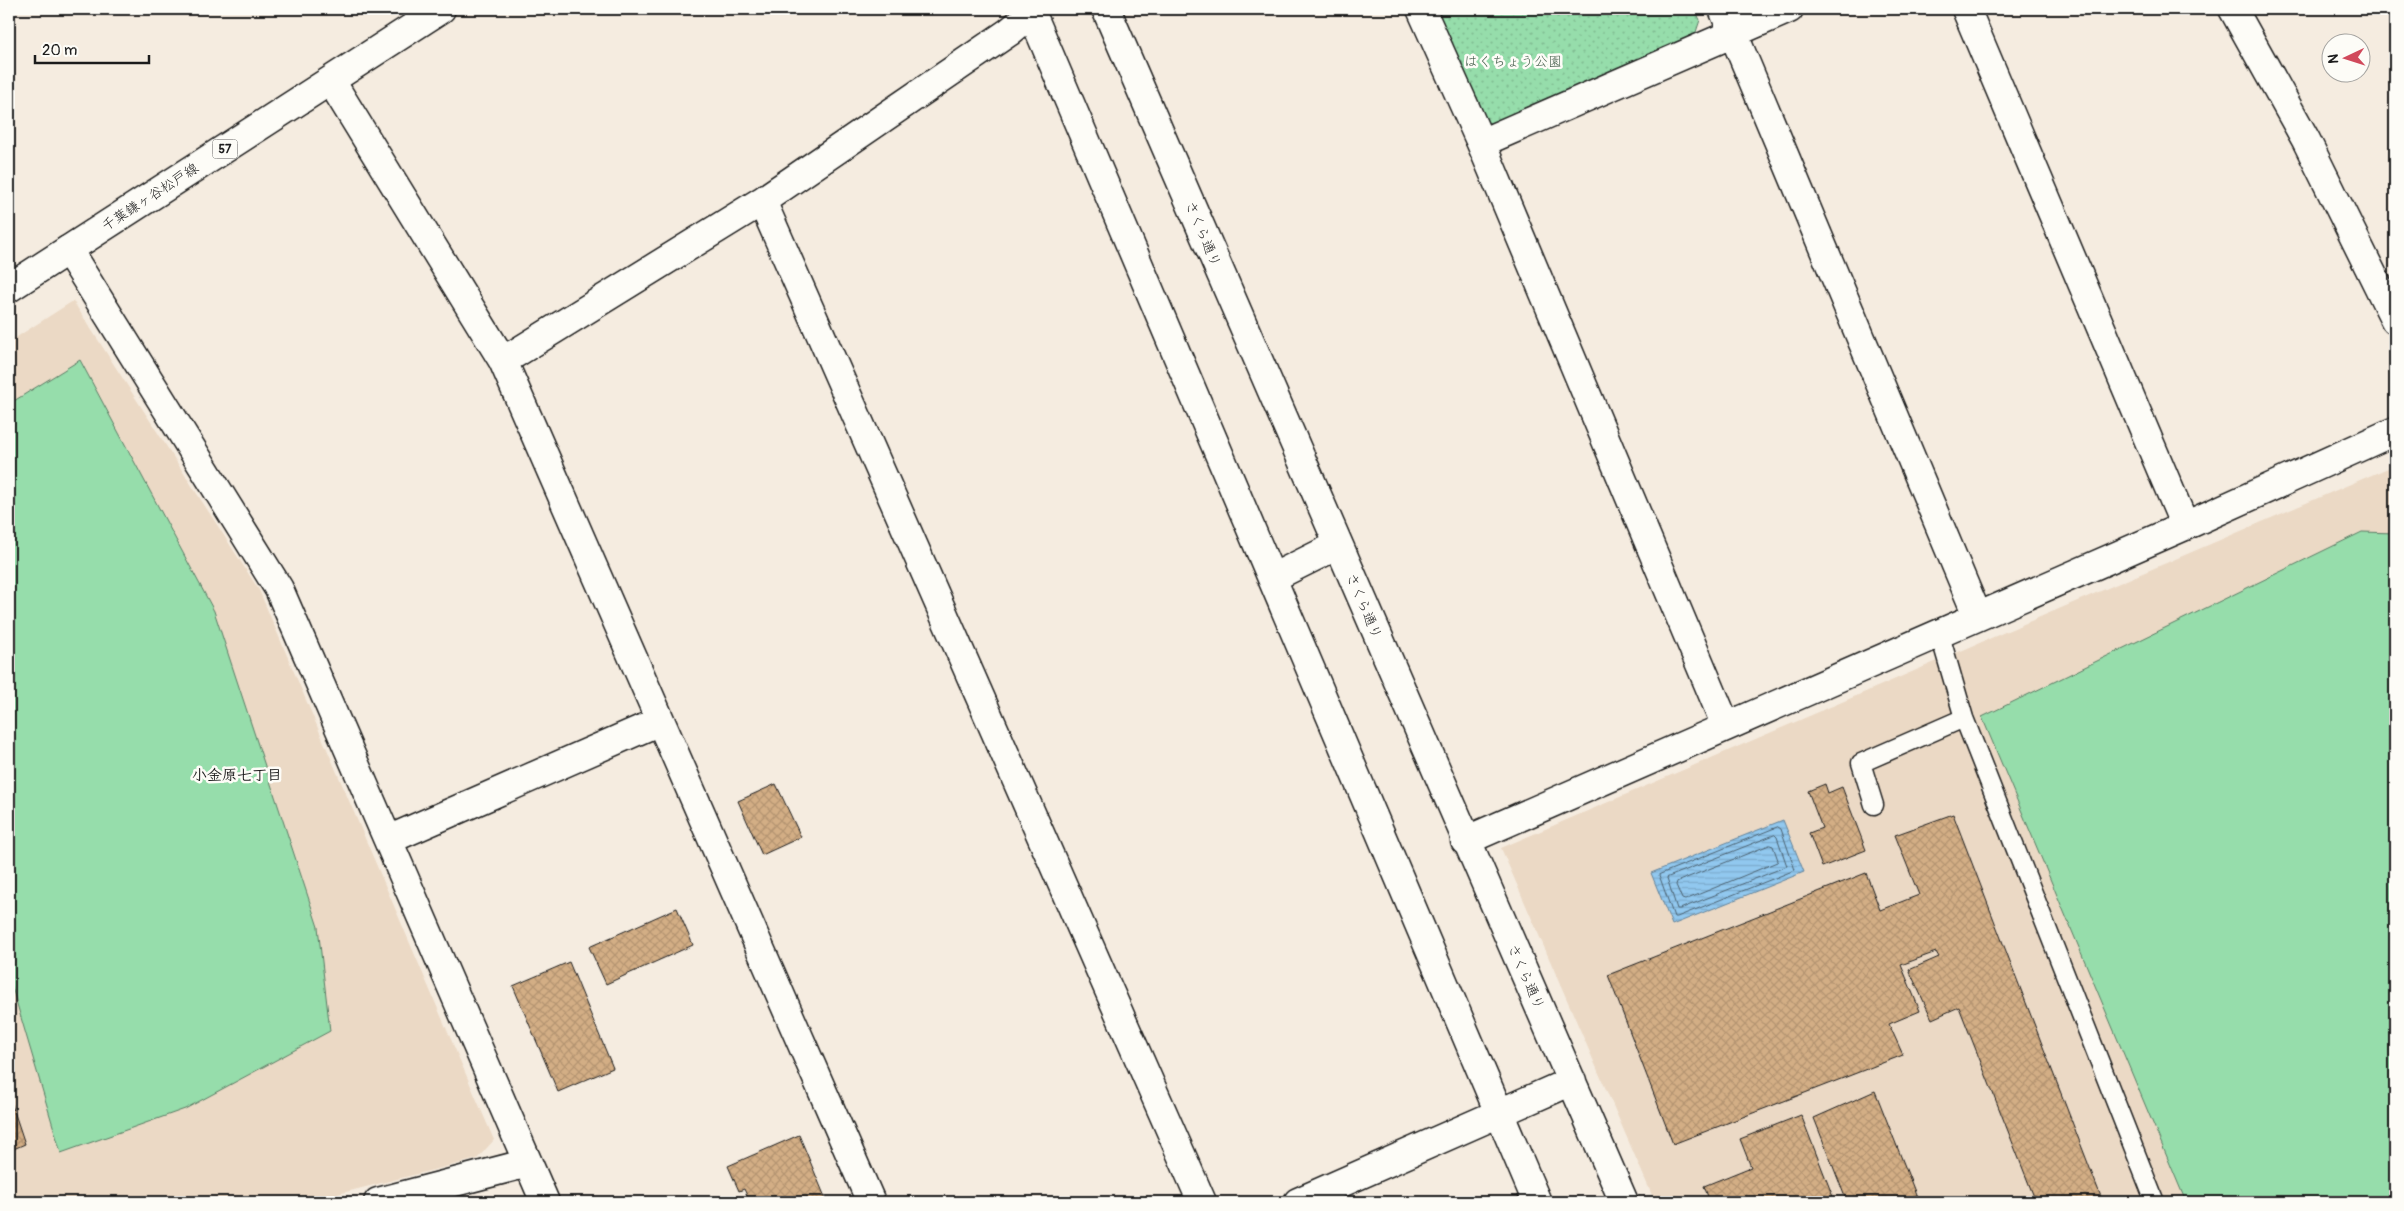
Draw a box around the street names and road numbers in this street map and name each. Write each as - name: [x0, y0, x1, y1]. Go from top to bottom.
- road number: 57: [212, 140, 238, 158]
- street label: 千葉鎌ヶ谷松戸線: [98, 159, 202, 235]
- street label: さくら通り: [1182, 198, 1224, 270]
- street label: さくら通り: [1343, 570, 1385, 642]
- street label: さくら通り: [1504, 942, 1548, 1012]

